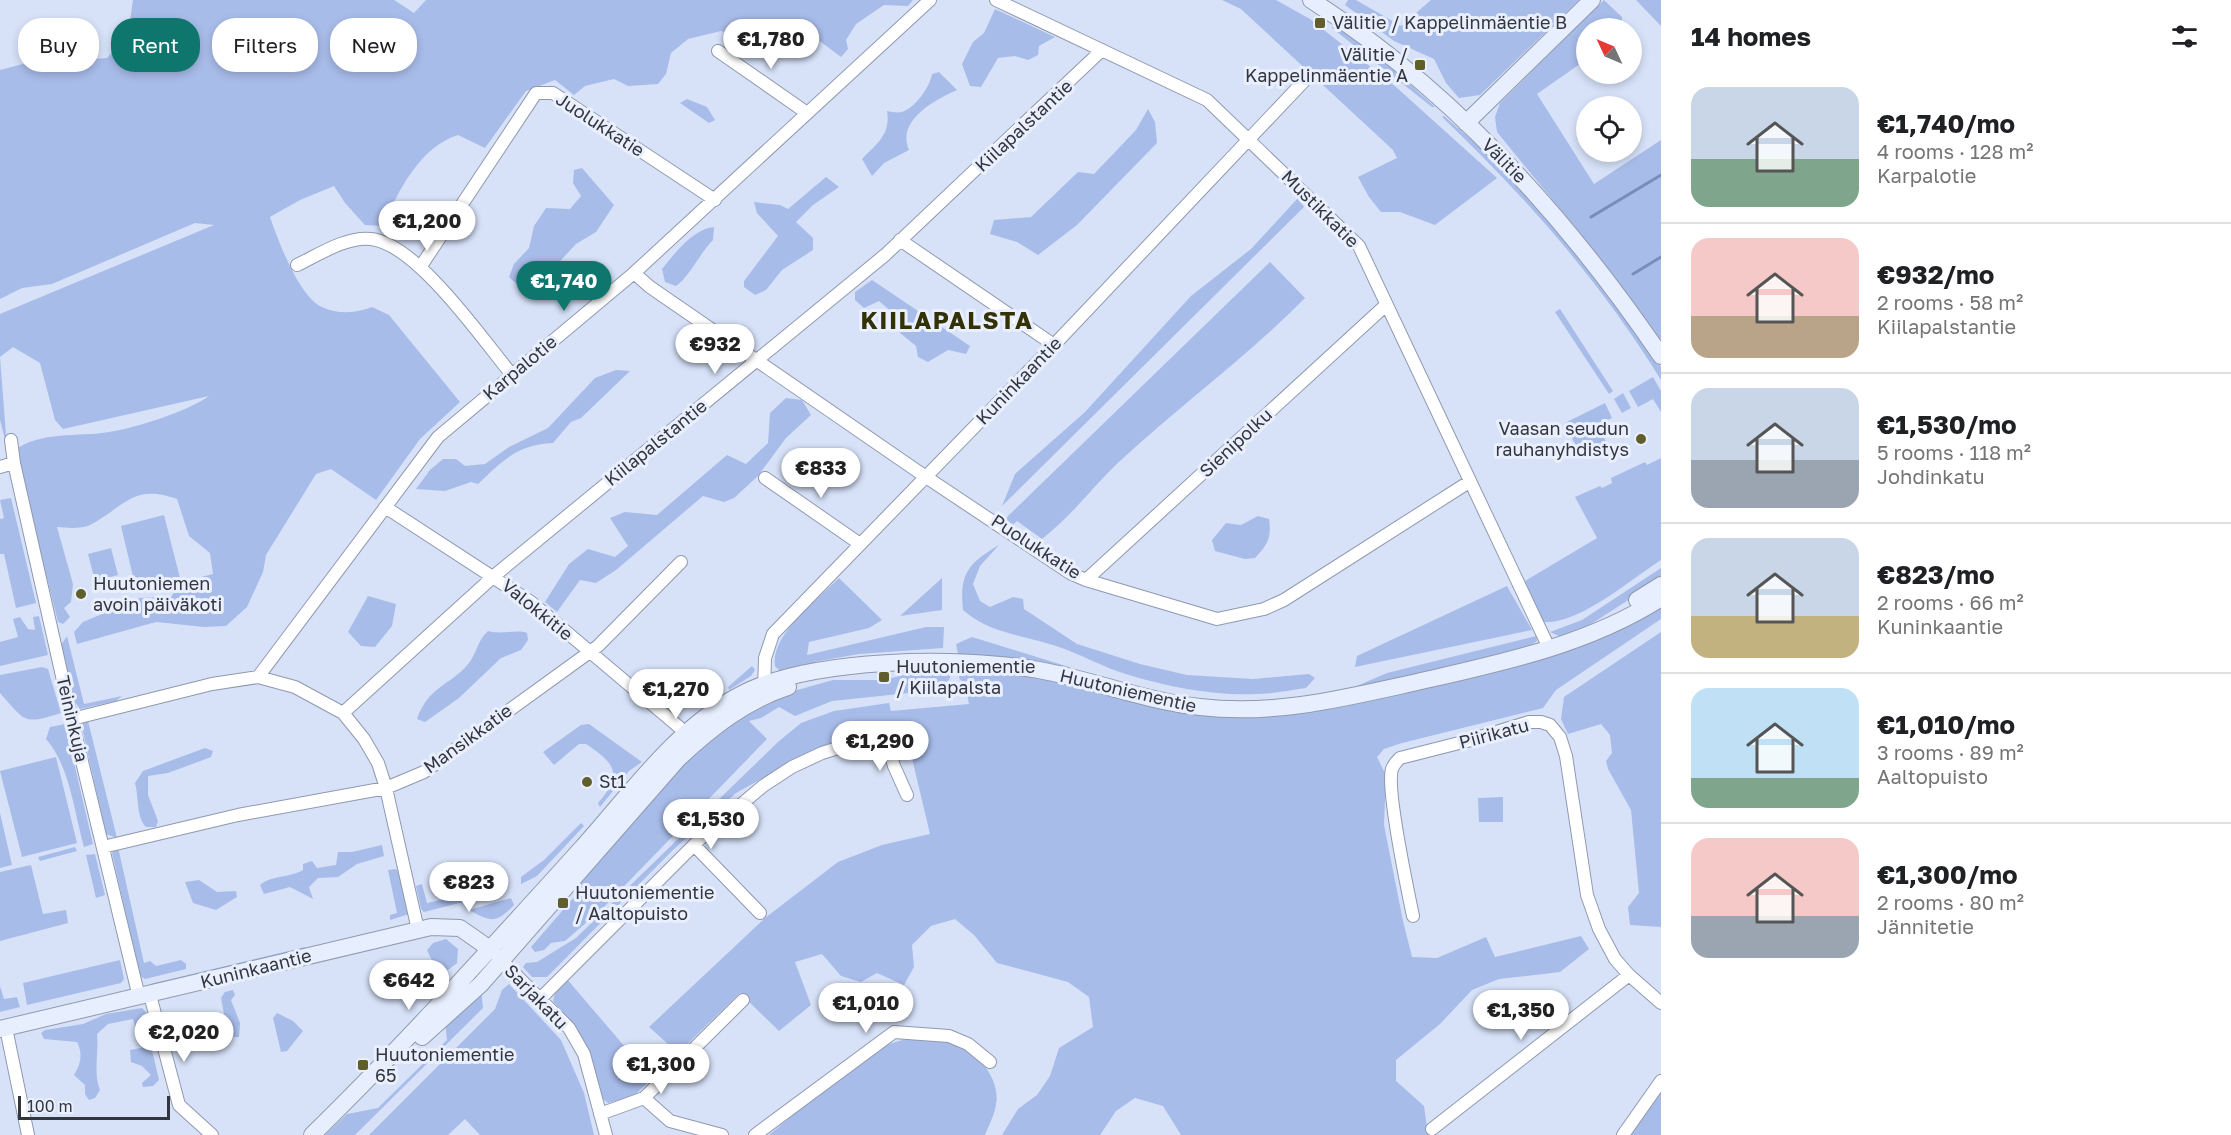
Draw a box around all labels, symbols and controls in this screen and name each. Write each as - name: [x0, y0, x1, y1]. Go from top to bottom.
- place label: Välitie / Kappelinmäentie B: [1332, 11, 1567, 33]
- marker: Välitie / Kappelinmäentie B: [1313, 16, 1327, 30]
- chip: Buy: [18, 18, 99, 72]
- chip: Rent: [111, 18, 200, 72]
- chip: Filters: [212, 18, 318, 72]
- chip: New: [330, 18, 417, 72]
- north arrow: [1576, 18, 1642, 84]
- map controls: [1576, 18, 1642, 162]
- pin: €1,780: [722, 19, 820, 70]
- icon: filters: [2168, 20, 2201, 53]
- text: 14 homes: [1691, 21, 1811, 52]
- text: €1,780: [737, 26, 805, 50]
- place label: Välitie / Kappelinmäentie A: [1245, 43, 1408, 86]
- marker: Välitie / Kappelinmäentie A: [1413, 58, 1427, 72]
- street label: Kiilapalstantie: [970, 75, 1077, 176]
- street label: Juolukkatie: [552, 87, 649, 161]
- button: locate: [1576, 96, 1642, 162]
- text: €1,740/mo: [1877, 108, 2015, 139]
- icon: home: [1739, 111, 1811, 183]
- street label: Välitie: [1478, 133, 1532, 187]
- text: 4 rooms · 128 m²: [1877, 139, 2034, 163]
- text: Karpalotie: [1877, 163, 1976, 187]
- street label: Mustikkatie: [1277, 165, 1364, 252]
- pin: €1,200: [378, 201, 476, 252]
- text: €1,200: [393, 208, 462, 232]
- text: €932/mo: [1877, 259, 1994, 290]
- pin: €1,740: [515, 261, 613, 312]
- icon: home: [1739, 262, 1811, 334]
- text: €1,740: [530, 268, 598, 292]
- text: 2 rooms · 58 m²: [1877, 290, 2023, 314]
- district label: KIILAPALSTA: [860, 305, 1034, 334]
- text: Kiilapalstantie: [1877, 314, 2016, 338]
- pin: €932: [679, 324, 751, 375]
- street label: Karpalotie: [478, 330, 561, 404]
- text: €932: [689, 331, 741, 355]
- street label: Kuninkaantie: [971, 332, 1066, 429]
- street label: Kiilapalstantie: [600, 394, 711, 490]
- street label: Sienipolku: [1194, 403, 1276, 481]
- text: €1,530/mo: [1877, 409, 2017, 440]
- icon: home: [1739, 412, 1811, 484]
- place label: Vaasan seudun rauhanyhdistys: [1495, 417, 1629, 460]
- marker: Vaasan seudun rauhanyhdistys: [1634, 432, 1648, 446]
- text: 5 rooms · 118 m²: [1877, 440, 2031, 464]
- pin: €833: [785, 448, 857, 499]
- text: €833: [795, 455, 847, 479]
- text: Johdinkatu: [1877, 464, 1985, 488]
- street label: Puolukkatie: [987, 509, 1086, 583]
- text: €823/mo: [1877, 559, 1995, 590]
- icon: home: [1739, 562, 1811, 634]
- place label: Huutoniemen avoin päiväkoti: [93, 572, 222, 615]
- street label: Valokkitie: [498, 574, 578, 645]
- marker: Huutoniemen avoin päiväkoti: [74, 587, 88, 601]
- text: 2 rooms · 66 m²: [1877, 590, 2024, 614]
- text: Kuninkaantie: [1877, 614, 2003, 638]
- place label: Huutoniementie / Kiilapalsta: [896, 655, 1036, 698]
- street label: Huutoniementie: [1058, 664, 1199, 716]
- pin: €1,270: [627, 669, 725, 720]
- marker: Huutoniementie / Kiilapalsta: [877, 670, 891, 684]
- street label: Teininkuja: [52, 674, 94, 764]
- text: €1,270: [643, 676, 709, 700]
- street label: Mansikkatie: [419, 699, 516, 778]
- text: €1,010/mo: [1877, 709, 2015, 740]
- icon: home: [1739, 712, 1811, 784]
- street label: Piirikatu: [1456, 713, 1531, 753]
- pin: €1,290: [831, 721, 929, 772]
- text: €1,290: [846, 728, 914, 752]
- text: 3 rooms · 89 m²: [1877, 740, 2024, 764]
- text: Aaltopuisto: [1877, 764, 1988, 788]
- place label: St1: [599, 770, 626, 792]
- marker: St1: [580, 775, 594, 789]
- pin: €1,530: [662, 799, 760, 850]
- text: €1,530: [677, 806, 745, 830]
- text: €1,300/mo: [1877, 859, 2018, 890]
- pin: €823: [433, 862, 505, 913]
- icon: home: [1739, 862, 1811, 934]
- text: €823: [443, 869, 495, 893]
- place label: Huutoniementie / Aaltopuisto: [575, 881, 715, 924]
- text: 2 rooms · 80 m²: [1877, 890, 2024, 914]
- marker: Huutoniementie / Aaltopuisto: [556, 896, 570, 910]
- text: Jännitetie: [1877, 914, 1974, 938]
- street label: Kuninkaantie: [198, 944, 314, 992]
- street label: Sarjakatu: [500, 959, 573, 1033]
- pin: €642: [373, 960, 445, 1011]
- text: €642: [383, 967, 435, 991]
- pin: €1,010: [817, 983, 915, 1034]
- text: €1,010: [832, 990, 900, 1014]
- pin: €1,350: [1472, 990, 1570, 1041]
- text: €1,350: [1487, 997, 1555, 1021]
- pin: €2,020: [135, 1012, 233, 1063]
- text: €2,020: [149, 1019, 219, 1043]
- place label: Huutoniementie 65: [375, 1043, 515, 1086]
- pin: €1,300: [612, 1044, 710, 1095]
- text: €1,300: [627, 1051, 696, 1075]
- marker: Huutoniementie 65: [356, 1058, 370, 1072]
- scale bar: [18, 1093, 170, 1120]
- text: 100 m: [27, 1096, 73, 1116]

